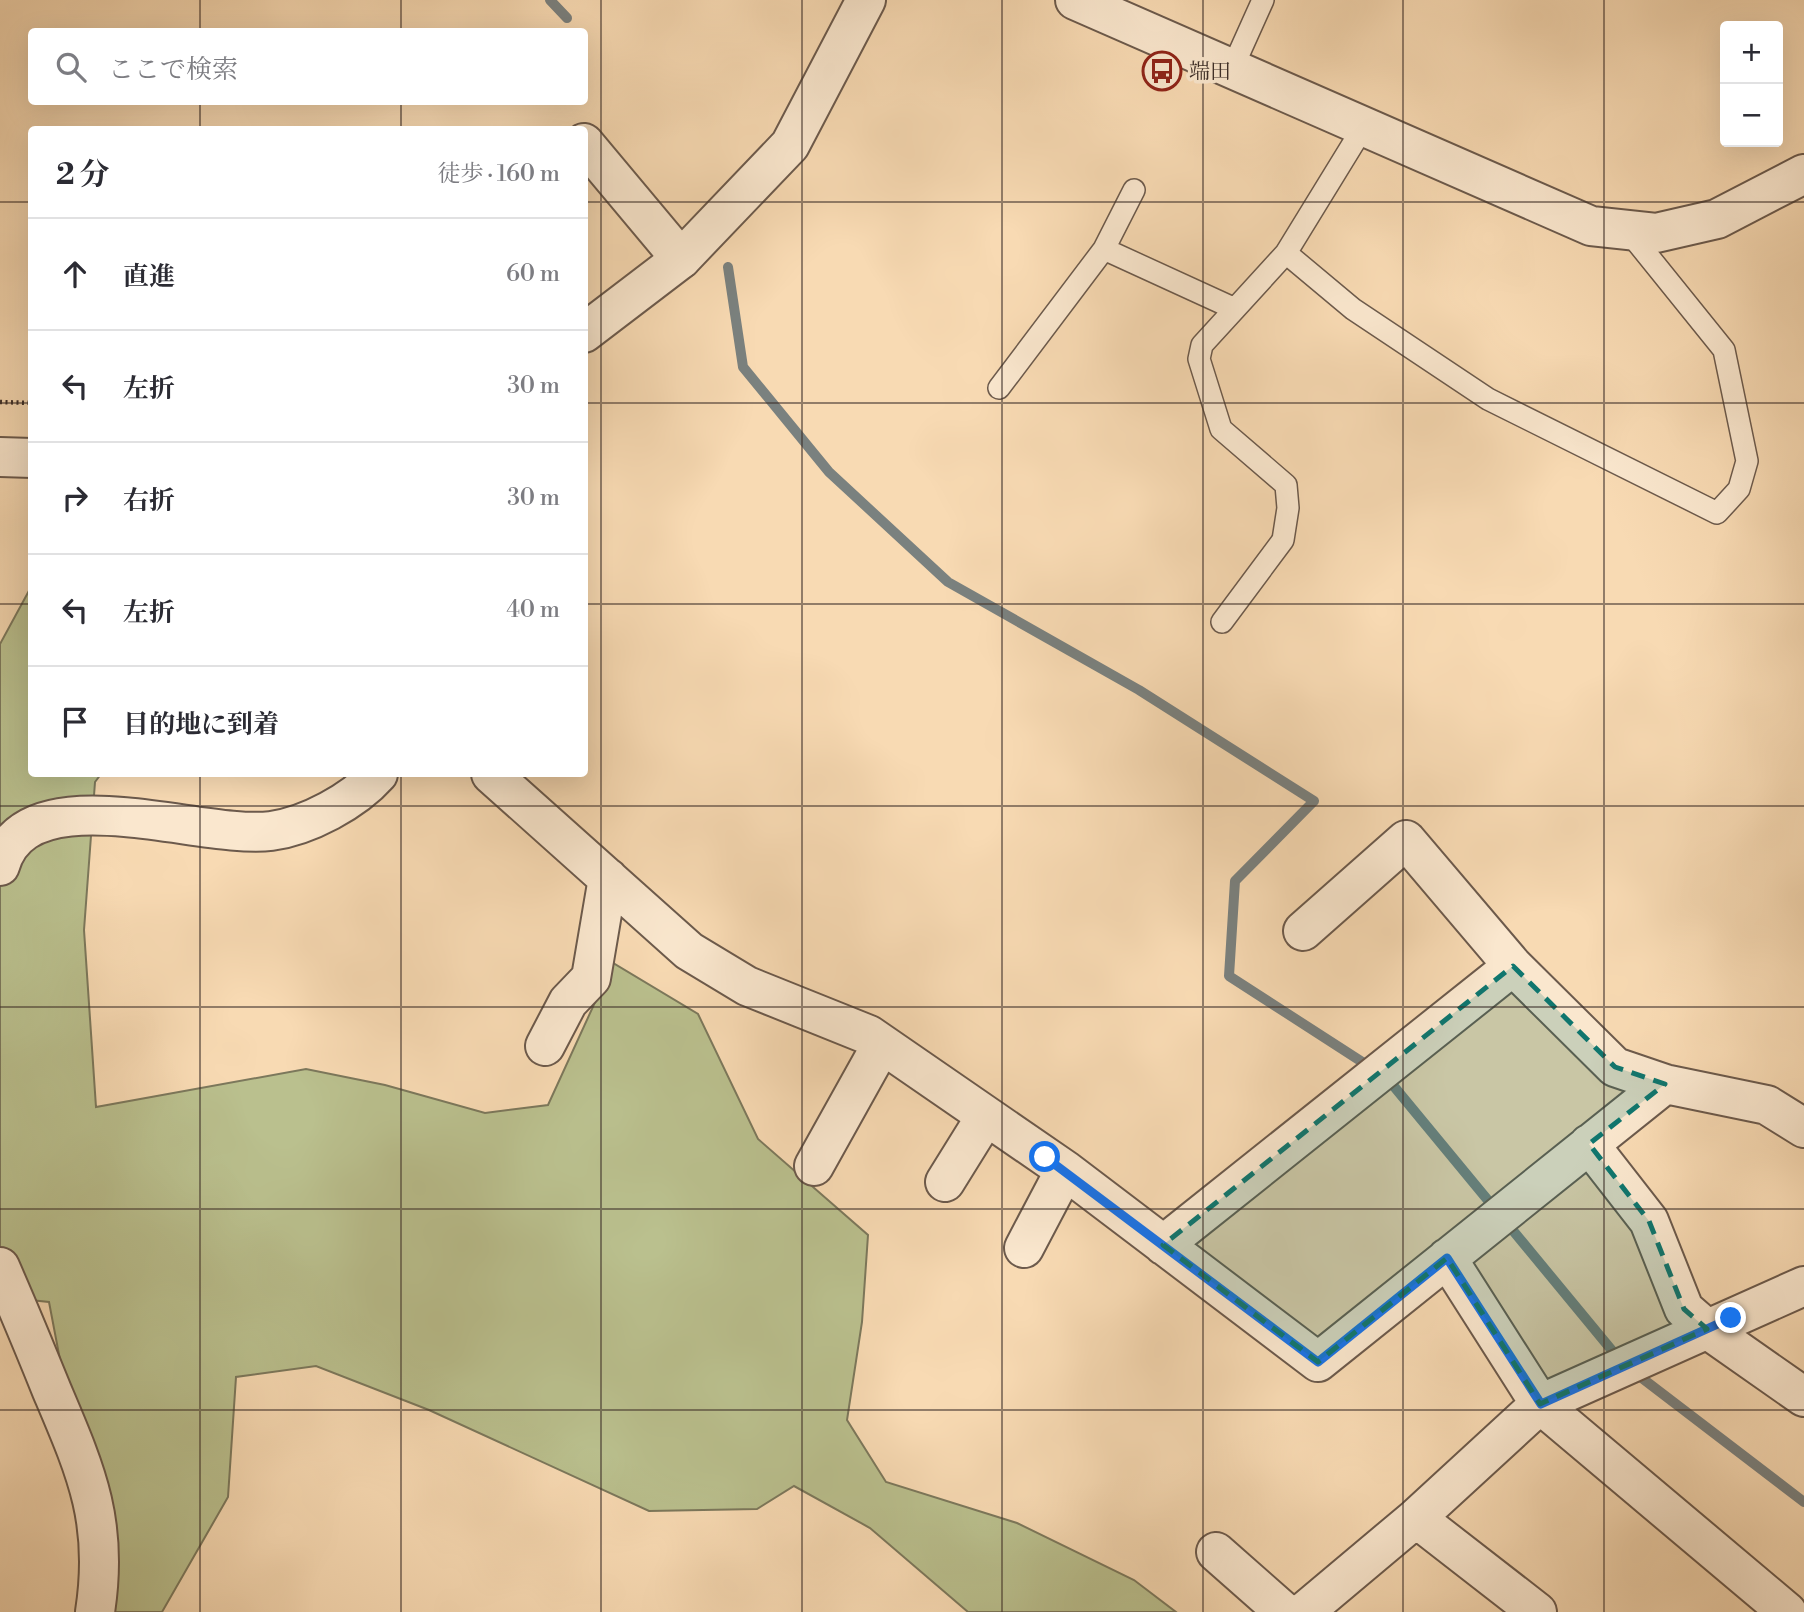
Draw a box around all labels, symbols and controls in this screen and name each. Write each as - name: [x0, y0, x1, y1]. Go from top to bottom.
- map controls: [1720, 21, 1783, 147]
- button: +: [1720, 21, 1783, 84]
- search box: [28, 28, 588, 105]
- icon: search: [52, 48, 90, 86]
- bus stop icon: 端田: [1141, 50, 1183, 92]
- text: ここで検索: [108, 54, 238, 86]
- place label: 端田: [1189, 59, 1231, 85]
- button: −: [1720, 84, 1783, 147]
- text: 2 分: [56, 156, 110, 194]
- text: 徒歩 · 160 m: [438, 160, 560, 188]
- icon: ahead: [56, 255, 94, 293]
- text: 60 m: [506, 260, 560, 288]
- text: 直進: [123, 261, 175, 293]
- icon: left: [56, 367, 94, 405]
- text: 30 m: [507, 372, 560, 400]
- text: 左折: [123, 373, 175, 405]
- icon: right: [56, 479, 94, 517]
- text: 30 m: [507, 484, 560, 512]
- text: 右折: [123, 485, 175, 517]
- icon: left: [56, 591, 94, 629]
- text: 40 m: [506, 596, 560, 624]
- text: 左折: [123, 597, 175, 629]
- icon: arrive: [56, 703, 94, 741]
- text: 目的地に到着: [123, 709, 279, 741]
- route start: [1029, 1141, 1060, 1172]
- route end: [1715, 1302, 1746, 1333]

